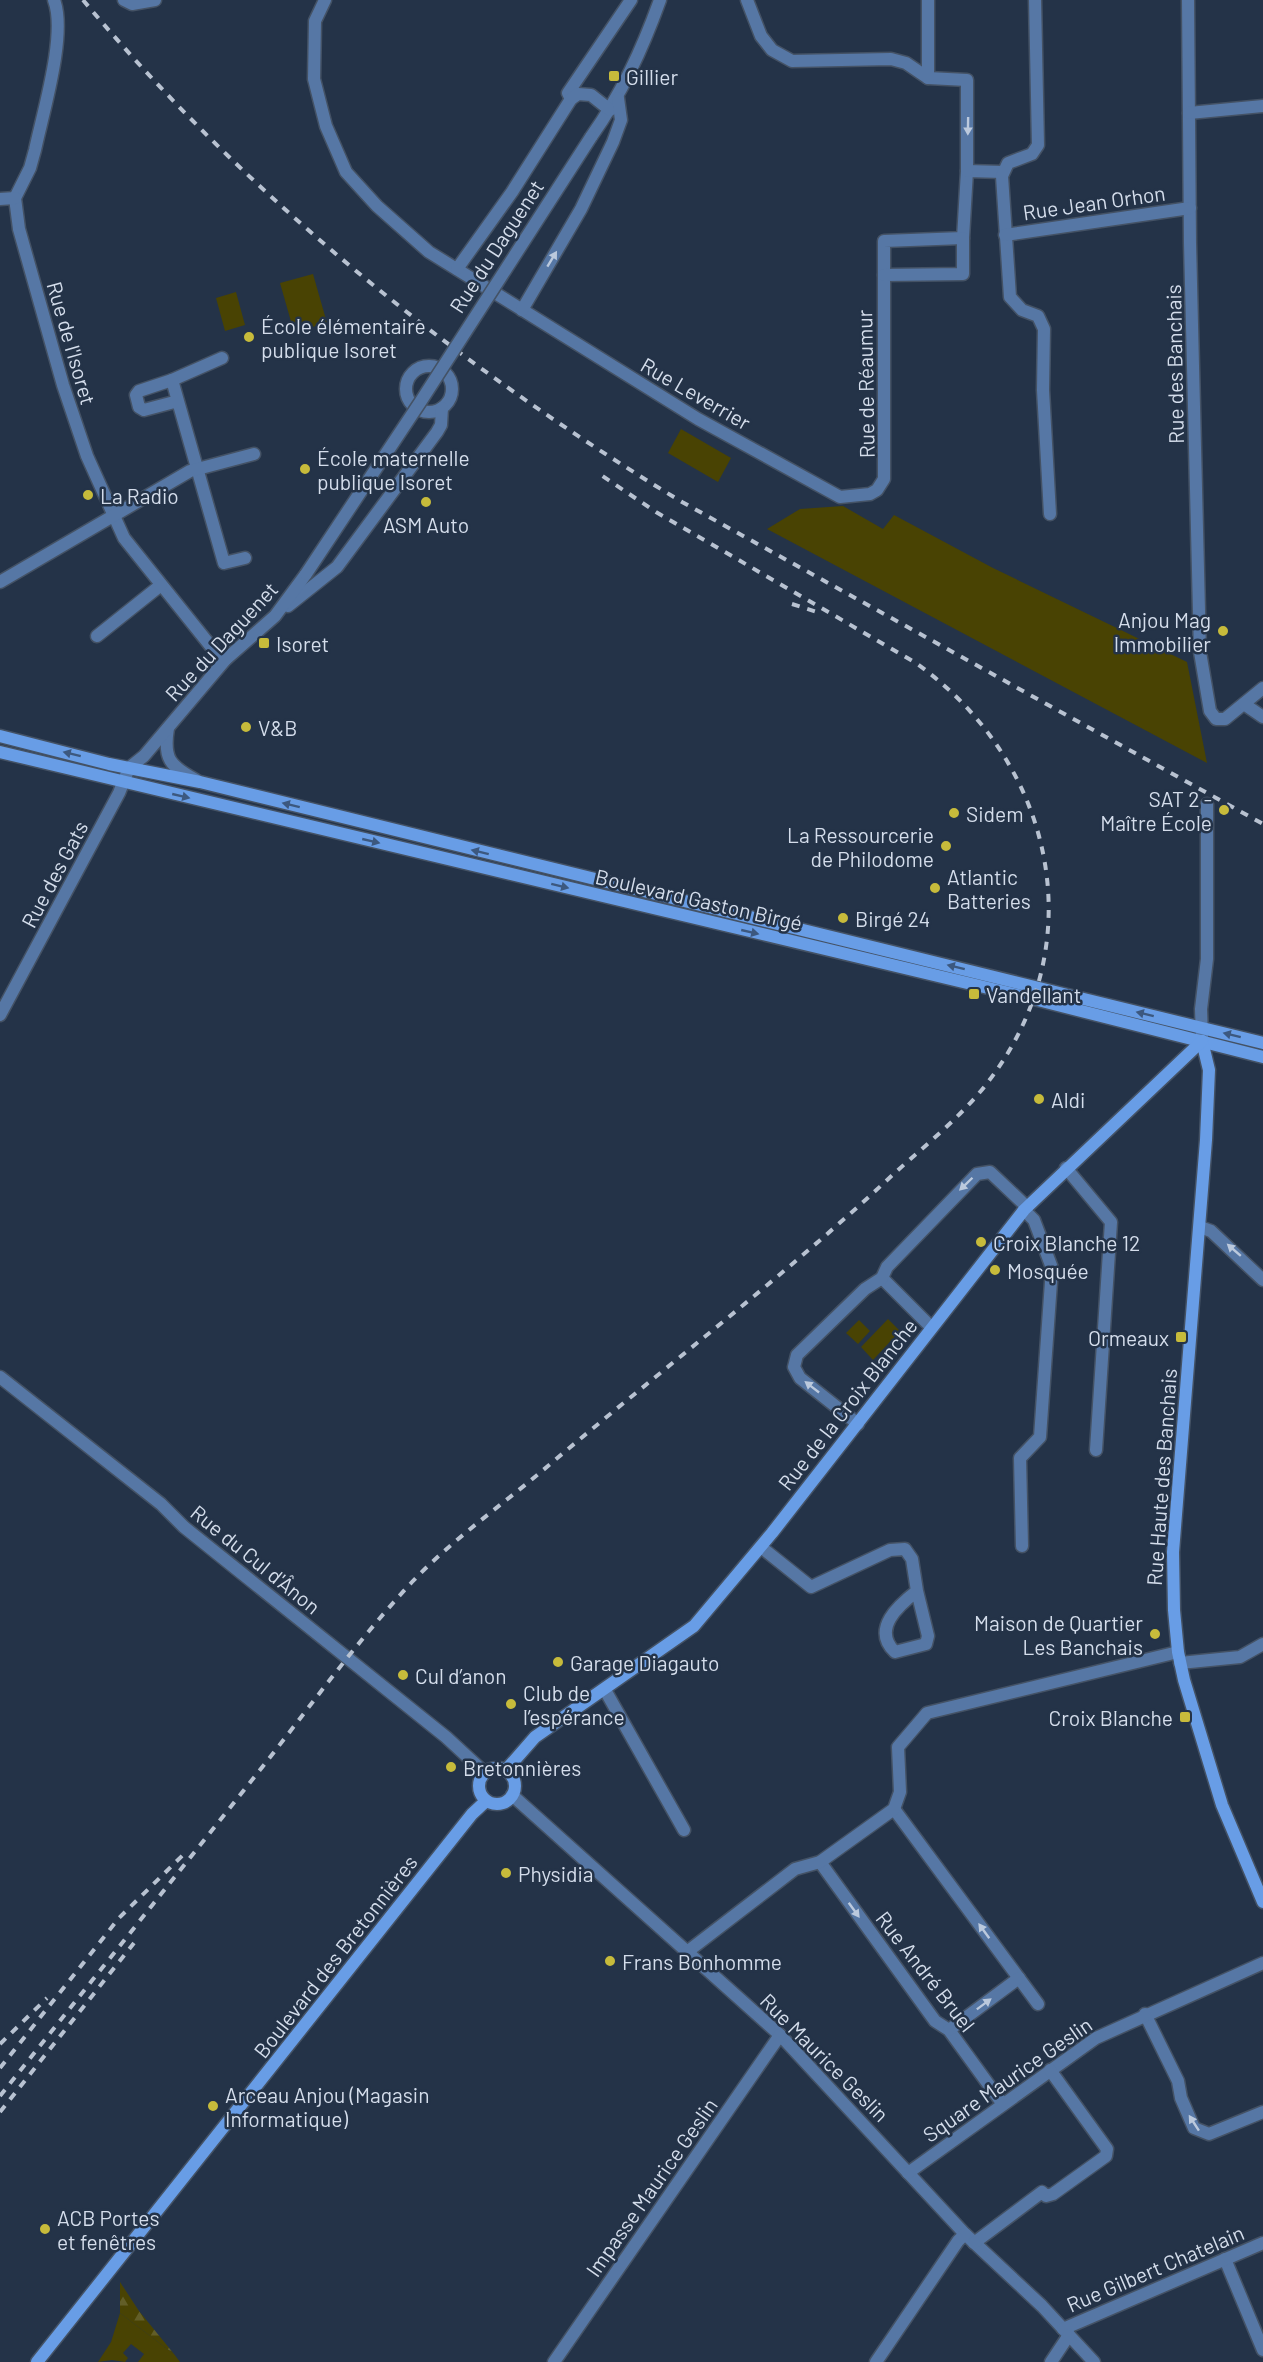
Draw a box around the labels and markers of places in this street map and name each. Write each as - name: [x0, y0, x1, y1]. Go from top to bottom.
- place label: Gillier: [626, 64, 678, 89]
- marker: Gillier: [607, 69, 621, 83]
- place label: École élémentaire publique Isoret: [261, 313, 426, 362]
- marker: École élémentaire publique Isoret: [242, 330, 256, 344]
- place label: École maternelle publique Isoret: [317, 445, 470, 494]
- marker: École maternelle publique Isoret: [298, 462, 312, 476]
- place label: La Radio: [100, 483, 179, 508]
- marker: La Radio: [81, 488, 95, 502]
- marker: ASM Auto: [419, 495, 433, 509]
- place label: ASM Auto: [383, 512, 469, 537]
- place label: Anjou Mag Immobilier: [1114, 607, 1211, 656]
- marker: Anjou Mag Immobilier: [1216, 624, 1230, 638]
- place label: Isoret: [276, 631, 329, 656]
- marker: Isoret: [257, 636, 271, 650]
- place label: V&B: [258, 715, 297, 740]
- marker: V&B: [239, 720, 253, 734]
- place label: SAT 2 - Maître École: [1100, 786, 1212, 835]
- place label: Sidem: [966, 801, 1024, 826]
- marker: SAT 2 - Maître École: [1217, 803, 1231, 817]
- marker: Sidem: [947, 806, 961, 820]
- place label: La Ressourcerie de Philodome: [787, 822, 934, 871]
- marker: La Ressourcerie de Philodome: [939, 839, 953, 853]
- place label: Atlantic Batteries: [947, 864, 1031, 913]
- marker: Atlantic Batteries: [928, 881, 942, 895]
- place label: Birgé 24: [855, 906, 930, 931]
- marker: Birgé 24: [836, 911, 850, 925]
- place label: Vandellant: [986, 982, 1081, 1007]
- marker: Vandellant: [967, 987, 981, 1001]
- place label: Aldi: [1051, 1087, 1085, 1112]
- marker: Aldi: [1032, 1092, 1046, 1106]
- place label: Croix Blanche 12: [993, 1230, 1140, 1255]
- marker: Croix Blanche 12: [974, 1235, 988, 1249]
- place label: Mosquée: [1007, 1258, 1089, 1283]
- marker: Mosquée: [988, 1263, 1002, 1277]
- place label: Ormeaux: [1088, 1325, 1169, 1350]
- marker: Ormeaux: [1174, 1330, 1188, 1344]
- place label: Maison de Quartier Les Banchais: [974, 1610, 1143, 1659]
- marker: Maison de Quartier Les Banchais: [1148, 1627, 1162, 1641]
- place label: Garage Diagauto: [570, 1650, 719, 1675]
- marker: Garage Diagauto: [551, 1655, 565, 1669]
- place label: Cul d’anon: [415, 1663, 507, 1688]
- marker: Cul d’anon: [396, 1668, 410, 1682]
- place label: Club de l’espérance: [523, 1680, 625, 1729]
- marker: Club de l’espérance: [504, 1697, 518, 1711]
- place label: Croix Blanche: [1049, 1705, 1173, 1730]
- marker: Croix Blanche: [1178, 1710, 1192, 1724]
- place label: Bretonnières: [463, 1755, 581, 1780]
- marker: Bretonnières: [444, 1760, 458, 1774]
- place label: Physidia: [518, 1861, 594, 1886]
- marker: Physidia: [499, 1866, 513, 1880]
- place label: Frans Bonhomme: [622, 1949, 782, 1974]
- marker: Frans Bonhomme: [603, 1954, 617, 1968]
- place label: Arceau Anjou (Magasin Informatique): [225, 2082, 430, 2131]
- marker: Arceau Anjou (Magasin Informatique): [206, 2099, 220, 2113]
- place label: ACB Portes et fenêtres: [57, 2205, 159, 2254]
- marker: ACB Portes et fenêtres: [38, 2222, 52, 2236]

